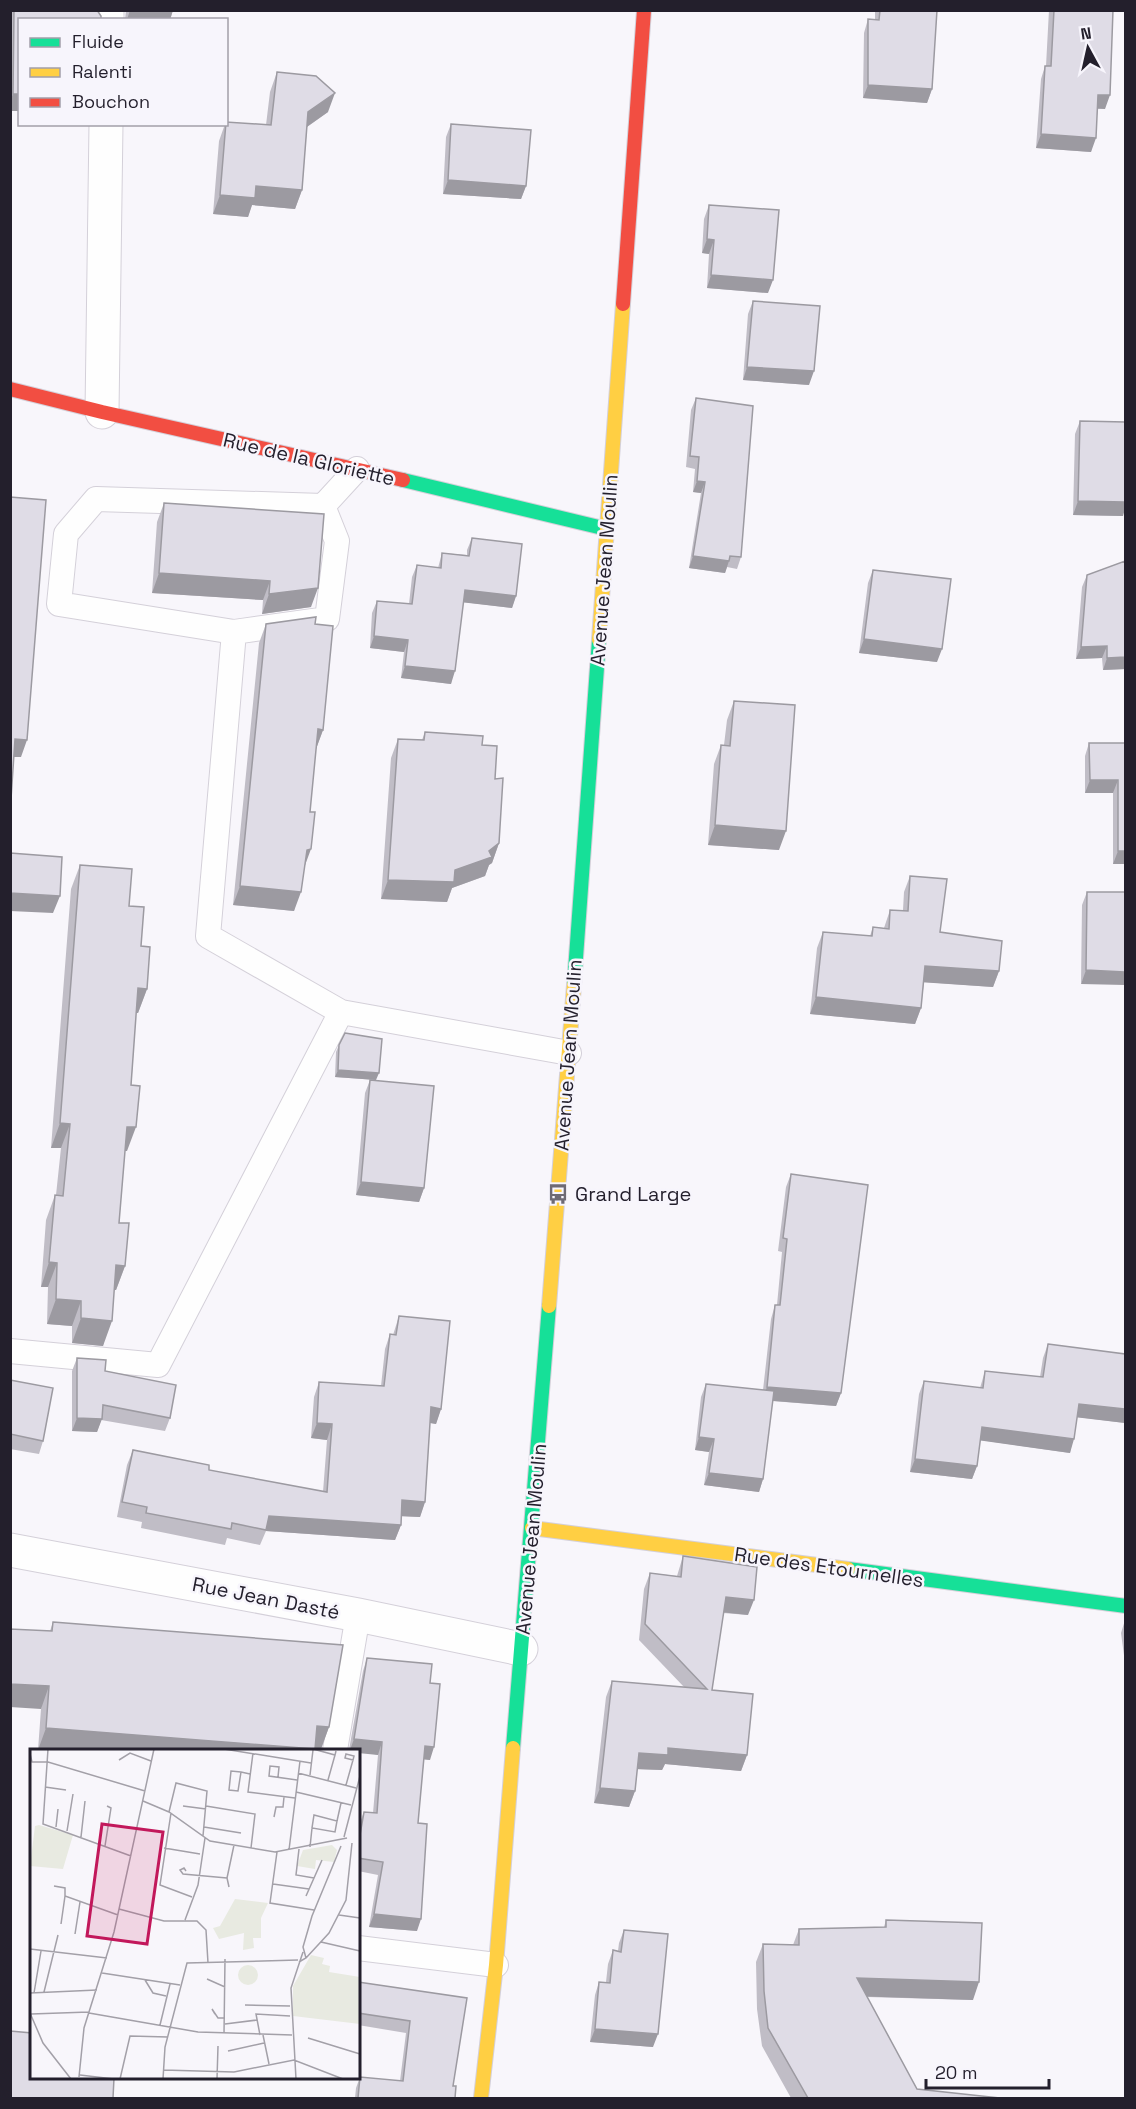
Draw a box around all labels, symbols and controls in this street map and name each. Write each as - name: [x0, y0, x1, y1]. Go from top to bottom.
- legend: [18, 18, 228, 126]
- north arrow: [1058, 18, 1118, 78]
- text: N: [1079, 22, 1093, 45]
- text: Fluide: [72, 30, 124, 53]
- text: Ralenti: [72, 60, 132, 83]
- text: Bouchon: [72, 90, 150, 113]
- street label: Rue de la Gloriette: [221, 427, 397, 491]
- street label: Avenue Jean Moulin: [584, 473, 624, 667]
- street label: Avenue Jean Moulin: [548, 958, 588, 1152]
- place label: Grand Large: [575, 1181, 691, 1207]
- bus stop icon: Grand Large: [546, 1182, 570, 1206]
- street label: Avenue Jean Moulin: [510, 1442, 552, 1636]
- street label: Rue des Etournelles: [733, 1541, 925, 1593]
- street label: Rue Jean Dasté: [190, 1571, 342, 1625]
- inset map: [30, 1749, 360, 2079]
- scale bar: [926, 2052, 1049, 2090]
- text: 20 m: [935, 2061, 978, 2084]

